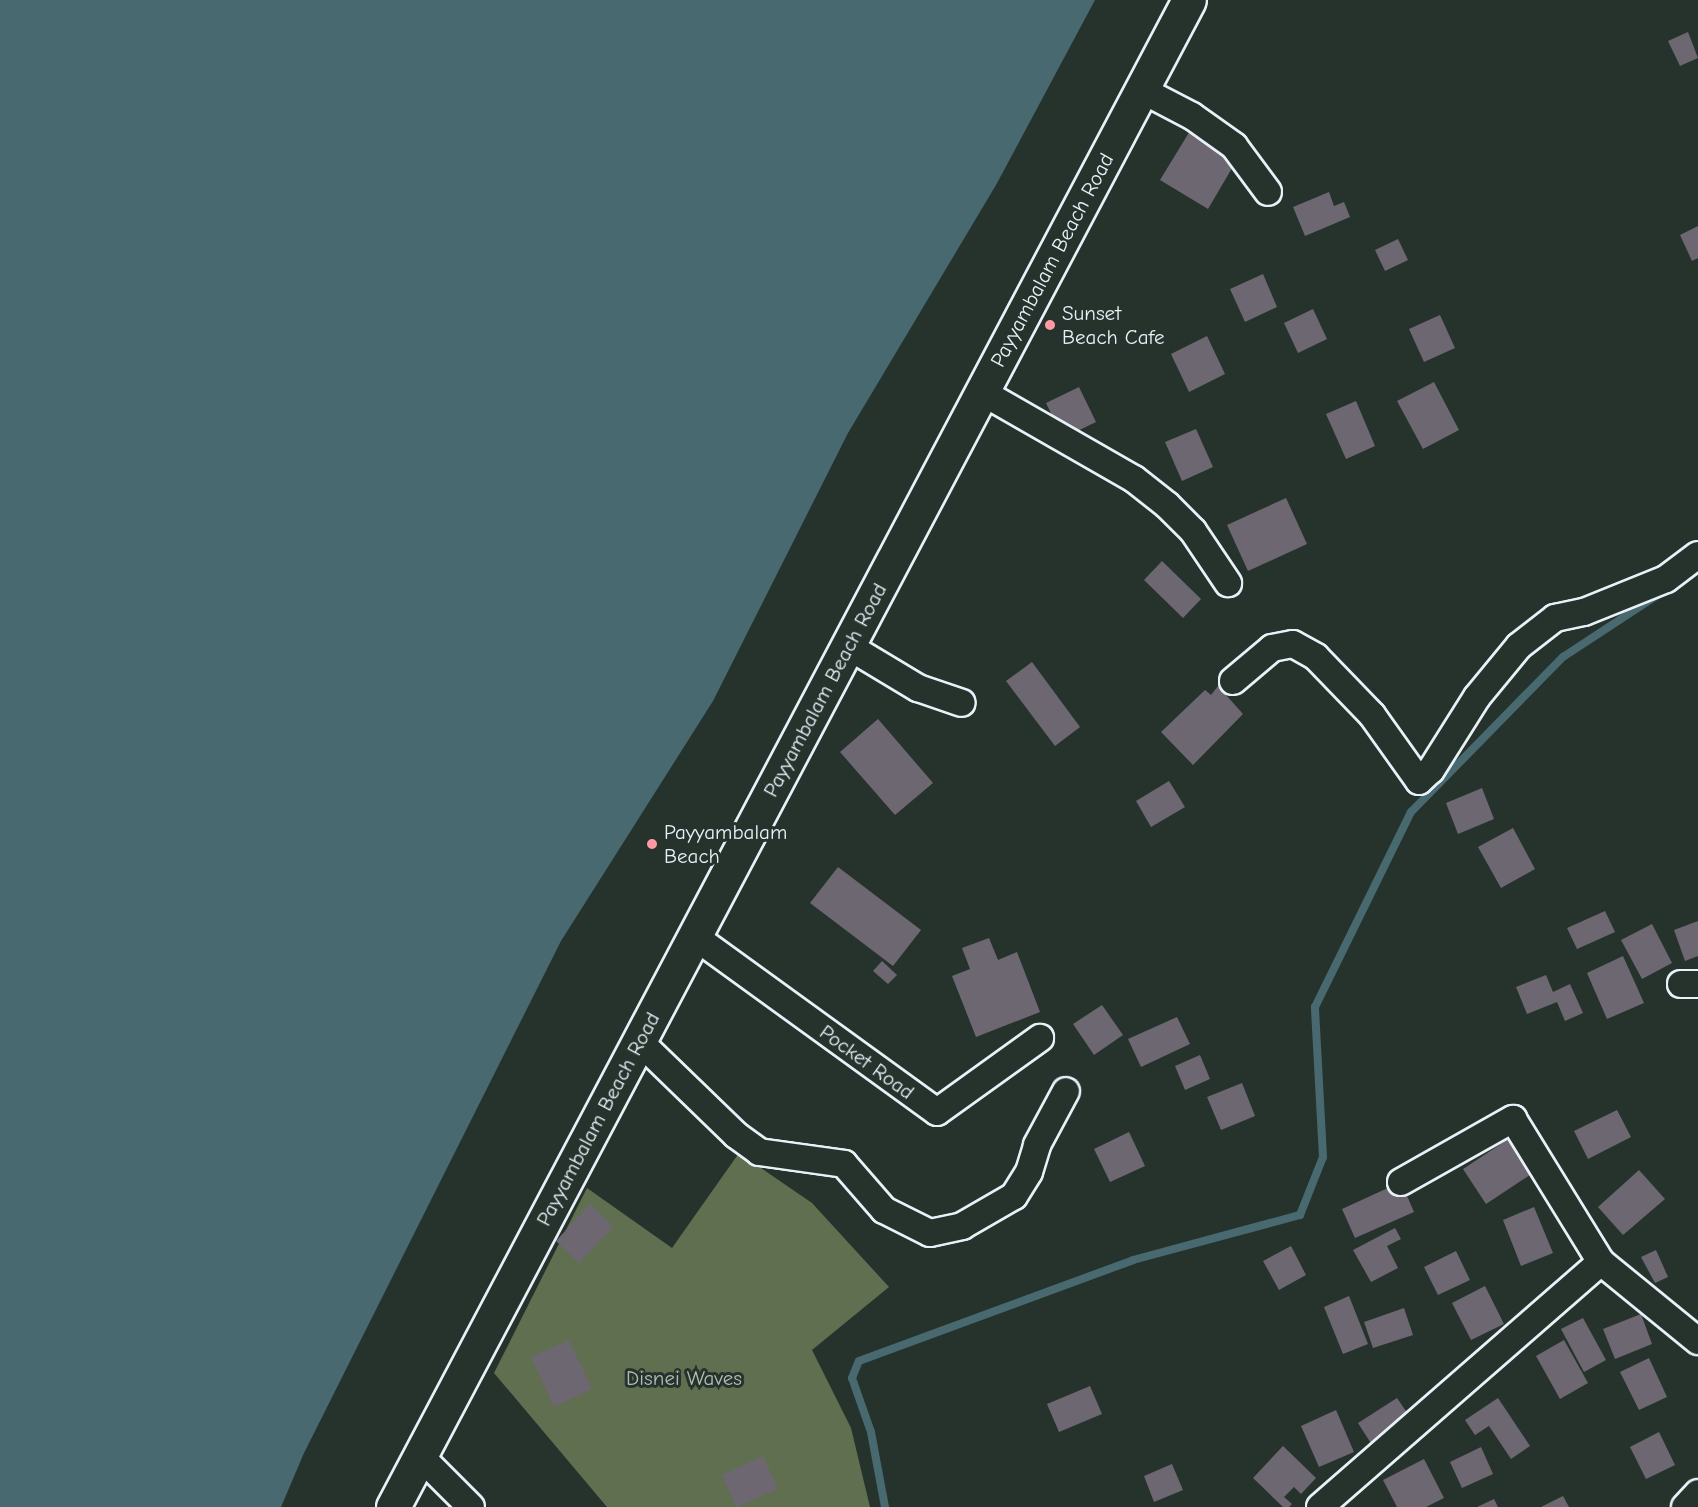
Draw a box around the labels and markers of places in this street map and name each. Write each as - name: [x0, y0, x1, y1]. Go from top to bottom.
- place label: Sunset Beach Cafe: [1062, 300, 1165, 350]
- marker: Sunset Beach Cafe: [1043, 318, 1057, 332]
- place label: Payyambalam Beach: [664, 819, 787, 869]
- marker: Payyambalam Beach: [645, 837, 659, 851]

